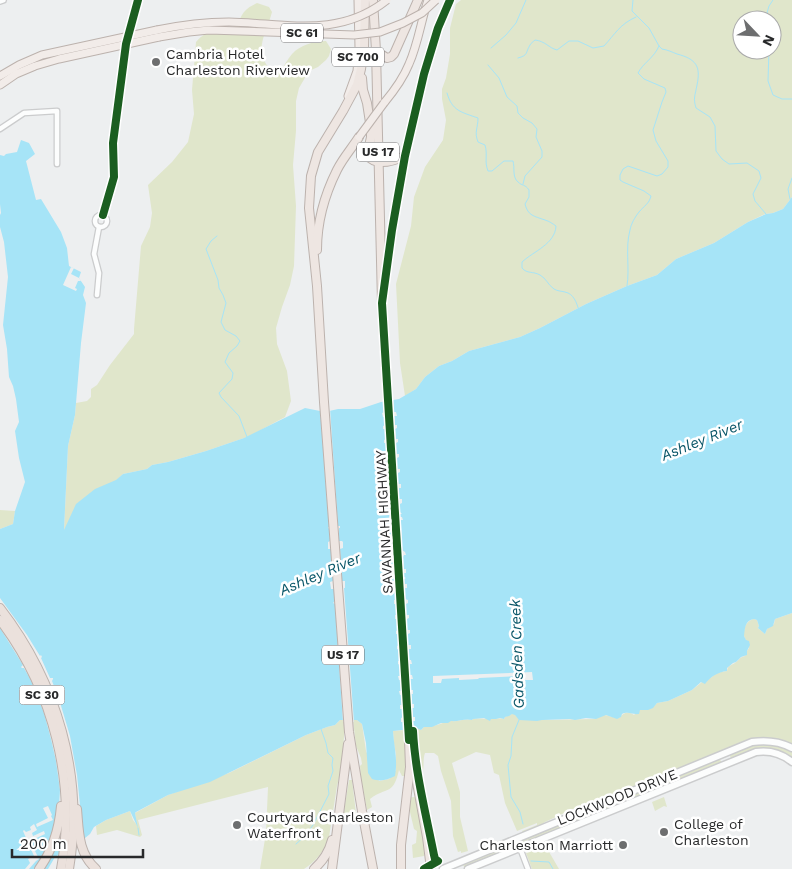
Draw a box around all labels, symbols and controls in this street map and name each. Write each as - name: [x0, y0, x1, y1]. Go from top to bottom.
- north arrow: [732, 10, 782, 60]
- road number: SC 61: [281, 23, 323, 42]
- text: N: [759, 32, 778, 49]
- place label: Cambria Hotel Charleston Riverview: [166, 46, 310, 78]
- road number: SC 700: [332, 48, 384, 66]
- marker: Cambria Hotel Charleston Riverview: [150, 56, 162, 68]
- road number: US 17: [357, 142, 399, 162]
- water label: Ashley River: [658, 415, 747, 465]
- street label: SAVANNAH HIGHWAY: [372, 450, 396, 594]
- water label: Ashley River: [276, 548, 364, 600]
- water label: Gadsden Creek: [506, 598, 528, 709]
- road number: US 17: [322, 646, 364, 664]
- road number: SC 30: [20, 686, 64, 704]
- street label: LOCKWOOD DRIVE: [555, 766, 679, 828]
- place label: Courtyard Charleston Waterfront: [247, 809, 393, 841]
- place label: College of Charleston: [674, 816, 749, 848]
- marker: Courtyard Charleston Waterfront: [231, 819, 243, 831]
- scale bar: [12, 826, 144, 858]
- marker: College of Charleston: [658, 826, 670, 838]
- text: 200 m: [20, 835, 67, 853]
- place label: Charleston Marriott: [480, 837, 613, 853]
- marker: Charleston Marriott: [617, 839, 629, 851]

